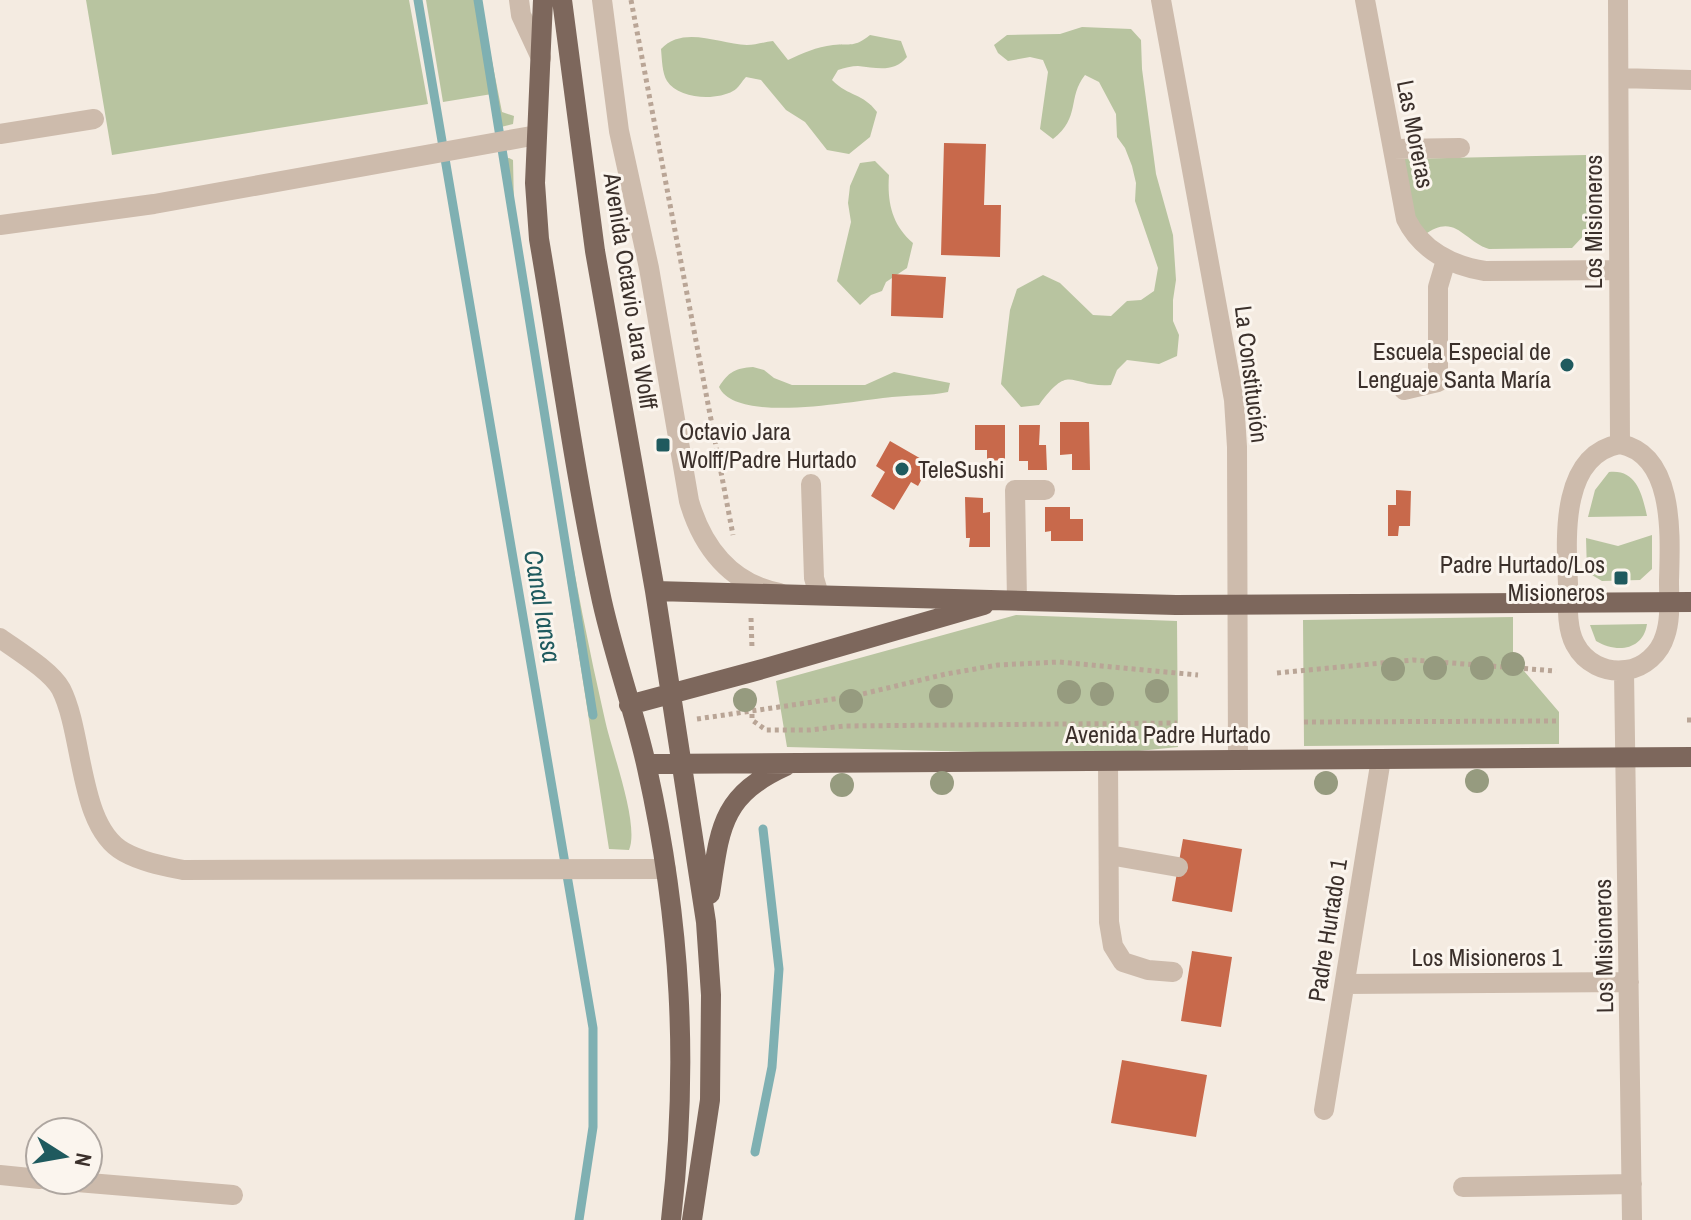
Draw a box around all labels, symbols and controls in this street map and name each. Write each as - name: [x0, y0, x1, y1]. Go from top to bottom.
- street label: Las Moreras: [1390, 77, 1442, 191]
- street label: Los Misioneros: [1577, 155, 1609, 289]
- street label: Avenida Octavio Jara Wolff: [596, 170, 666, 412]
- street label: La Constitución: [1228, 304, 1276, 444]
- place label: Escuela Especial de Lenguaje Santa María: [1357, 335, 1551, 395]
- marker: Escuela Especial de Lenguaje Santa María: [1558, 356, 1576, 374]
- place label: Octavio Jara Wolff/Padre Hurtado: [679, 415, 857, 475]
- marker: Octavio Jara Wolff/Padre Hurtado: [654, 436, 672, 454]
- place label: TeleSushi: [918, 453, 1004, 485]
- marker: TeleSushi: [893, 460, 911, 478]
- water label: Canal Iansa: [516, 547, 570, 665]
- place label: Padre Hurtado/Los Misioneros: [1440, 548, 1605, 608]
- marker: Padre Hurtado/Los Misioneros: [1612, 569, 1630, 587]
- street label: Avenida Padre Hurtado: [1064, 718, 1271, 750]
- street label: Padre Hurtado 1: [1300, 856, 1354, 1004]
- street label: Los Misioneros: [1586, 878, 1620, 1014]
- street label: Los Misioneros 1: [1412, 941, 1563, 973]
- north arrow: [24, 1116, 104, 1196]
- text: N: [68, 1151, 100, 1169]

